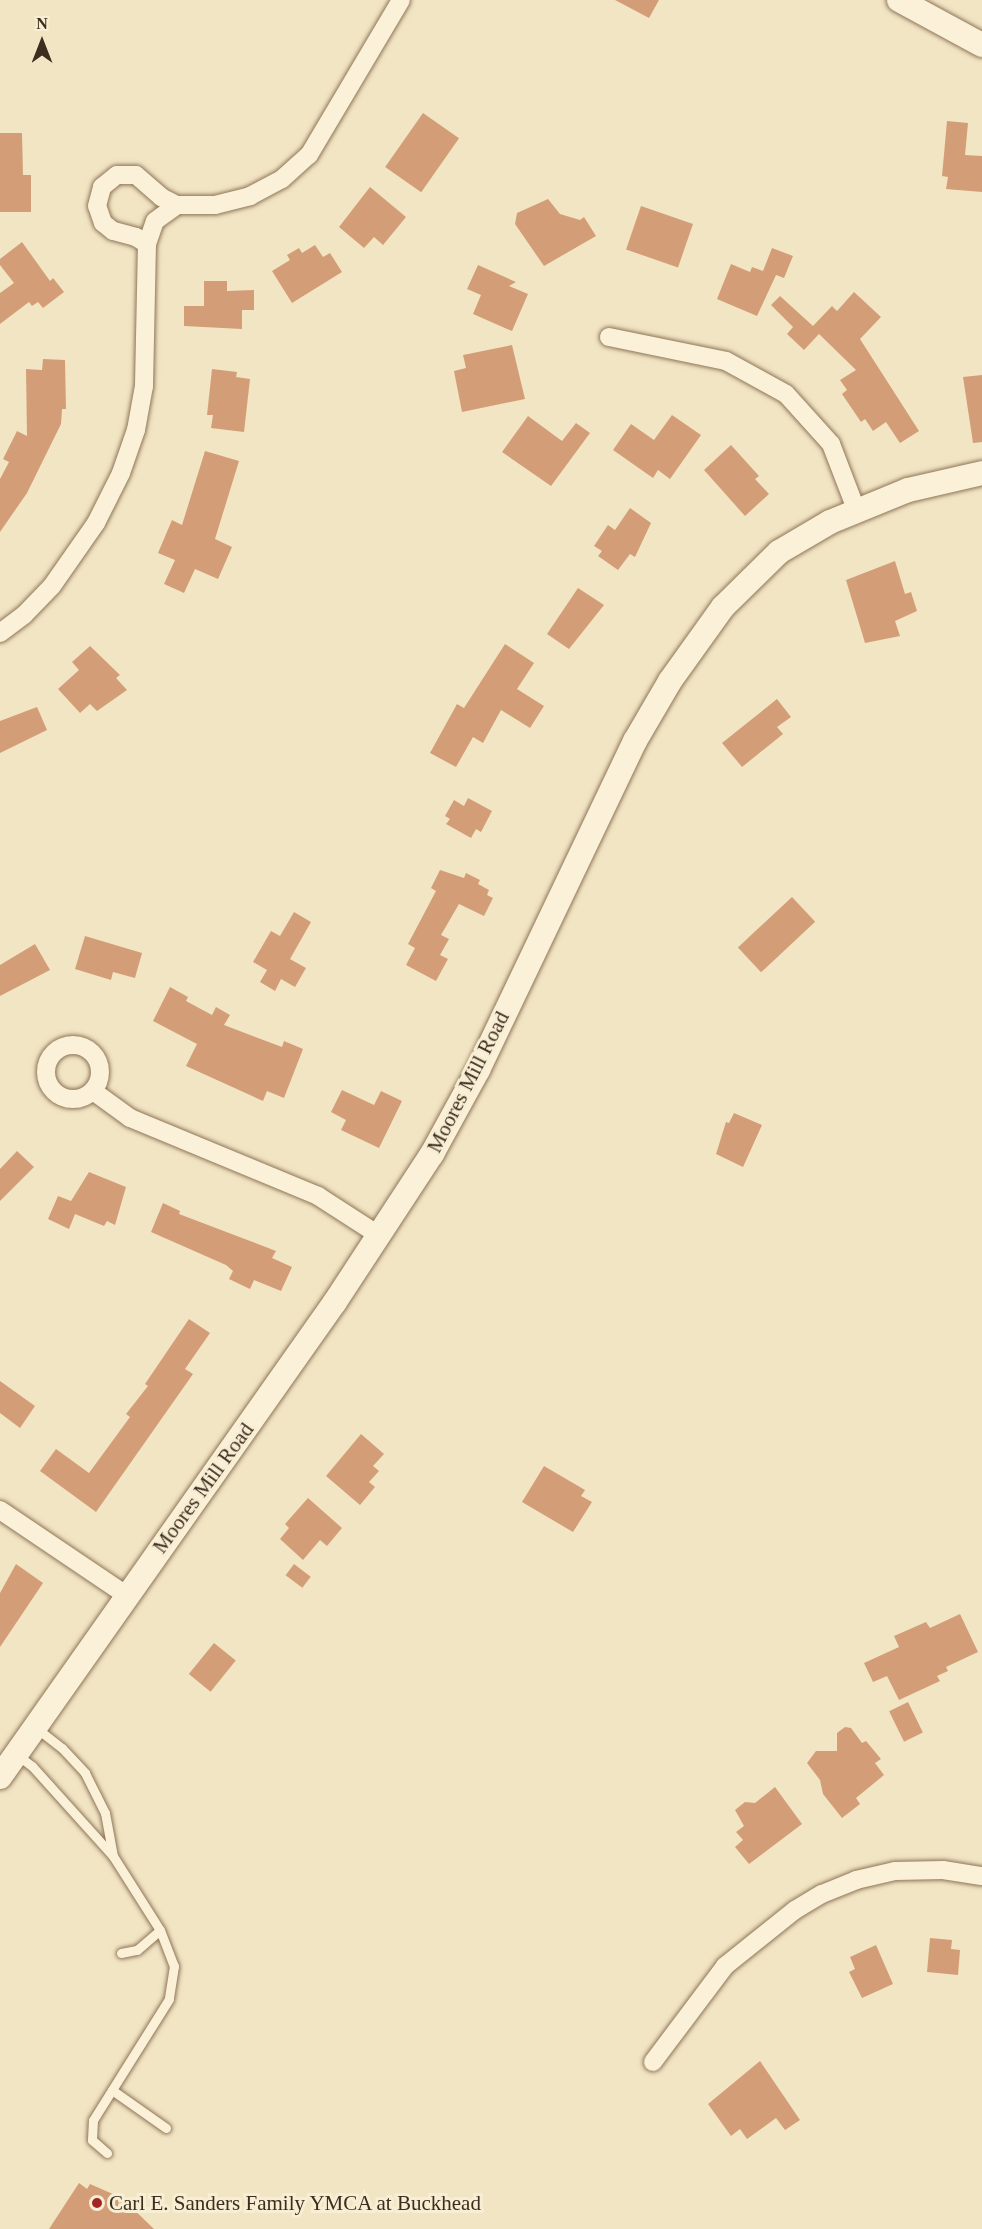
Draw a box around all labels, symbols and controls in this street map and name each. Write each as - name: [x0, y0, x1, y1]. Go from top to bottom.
- north arrow: [12, 12, 72, 72]
- text: N: [36, 15, 48, 32]
- street label: Moores Mill Road: [422, 1007, 514, 1157]
- street label: Moores Mill Road: [147, 1418, 259, 1558]
- place label: Carl E. Sanders Family YMCA at Buckhead: [109, 2190, 483, 2216]
- marker: Carl E. Sanders Family YMCA at Buckhead: [90, 2196, 104, 2210]

